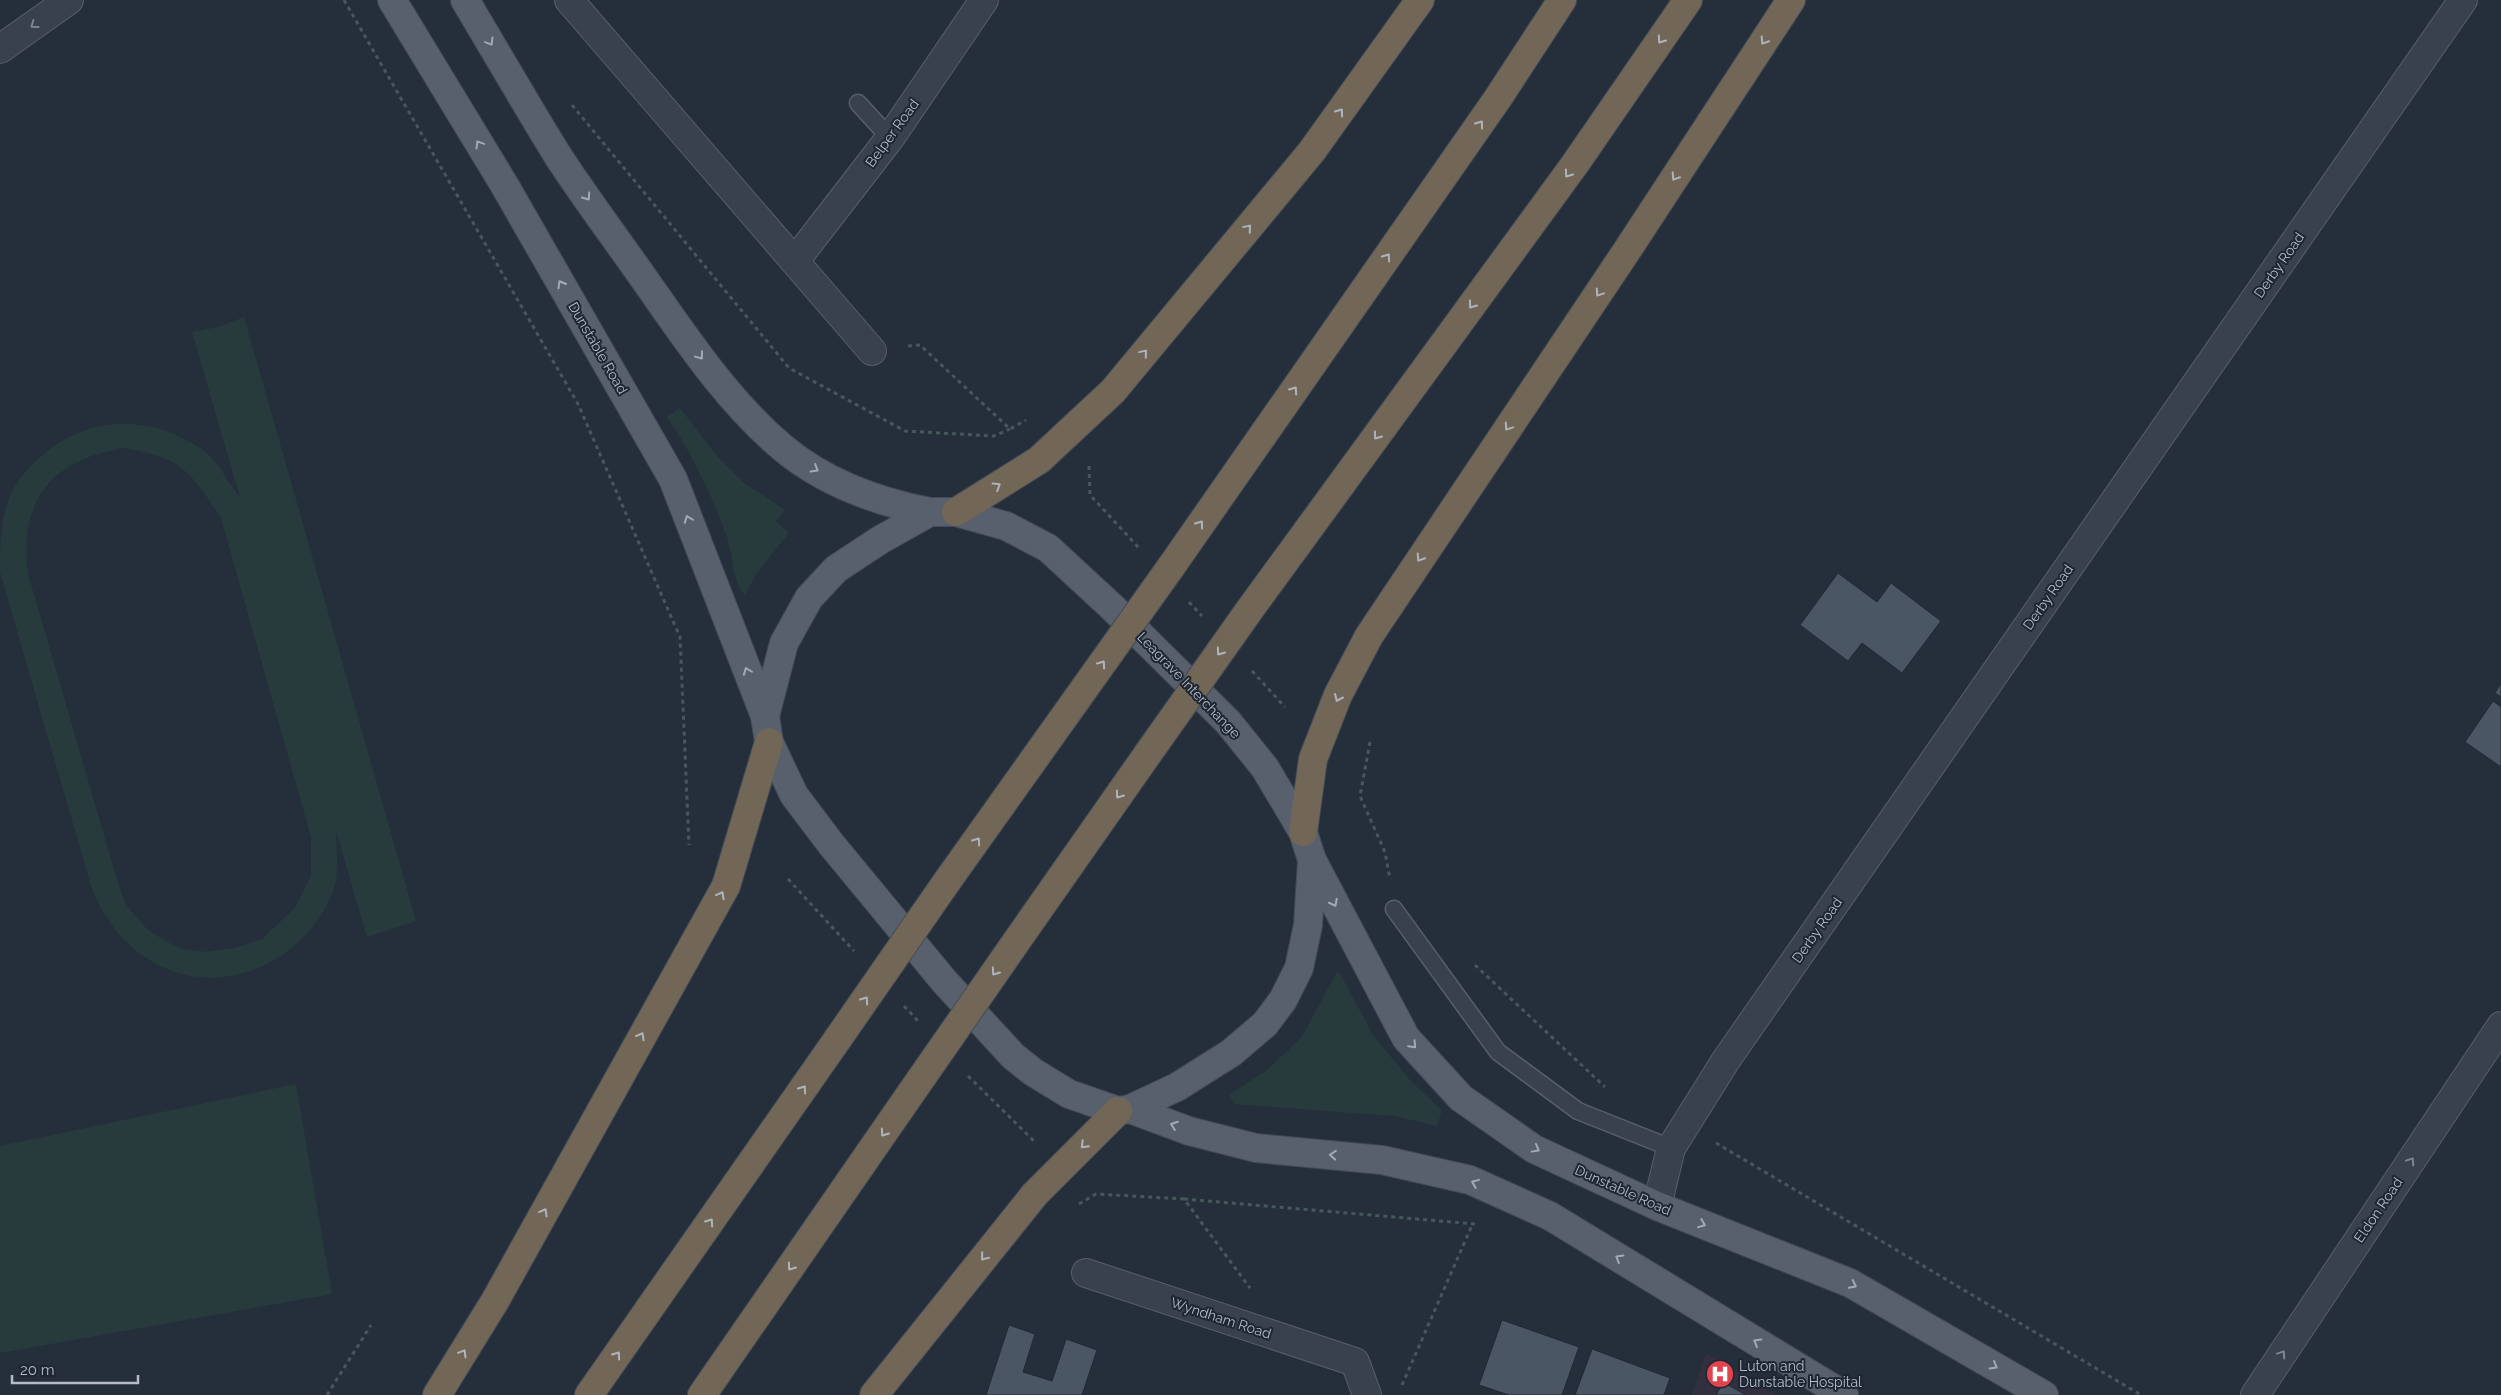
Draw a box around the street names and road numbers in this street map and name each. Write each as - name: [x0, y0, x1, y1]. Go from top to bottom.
- street label: Belper Road: [862, 96, 922, 170]
- street label: Derby Road: [2251, 229, 2307, 301]
- street label: Dunstable Road: [565, 299, 631, 397]
- street label: Derby Road: [2020, 561, 2076, 633]
- street label: Leagrave Interchange: [1134, 629, 1244, 741]
- street label: Derby Road: [1789, 894, 1845, 966]
- street label: Dunstable Road: [1573, 1162, 1673, 1218]
- street label: Eldon Road: [2350, 1175, 2406, 1245]
- street label: Wyndham Road: [1169, 1294, 1273, 1342]

